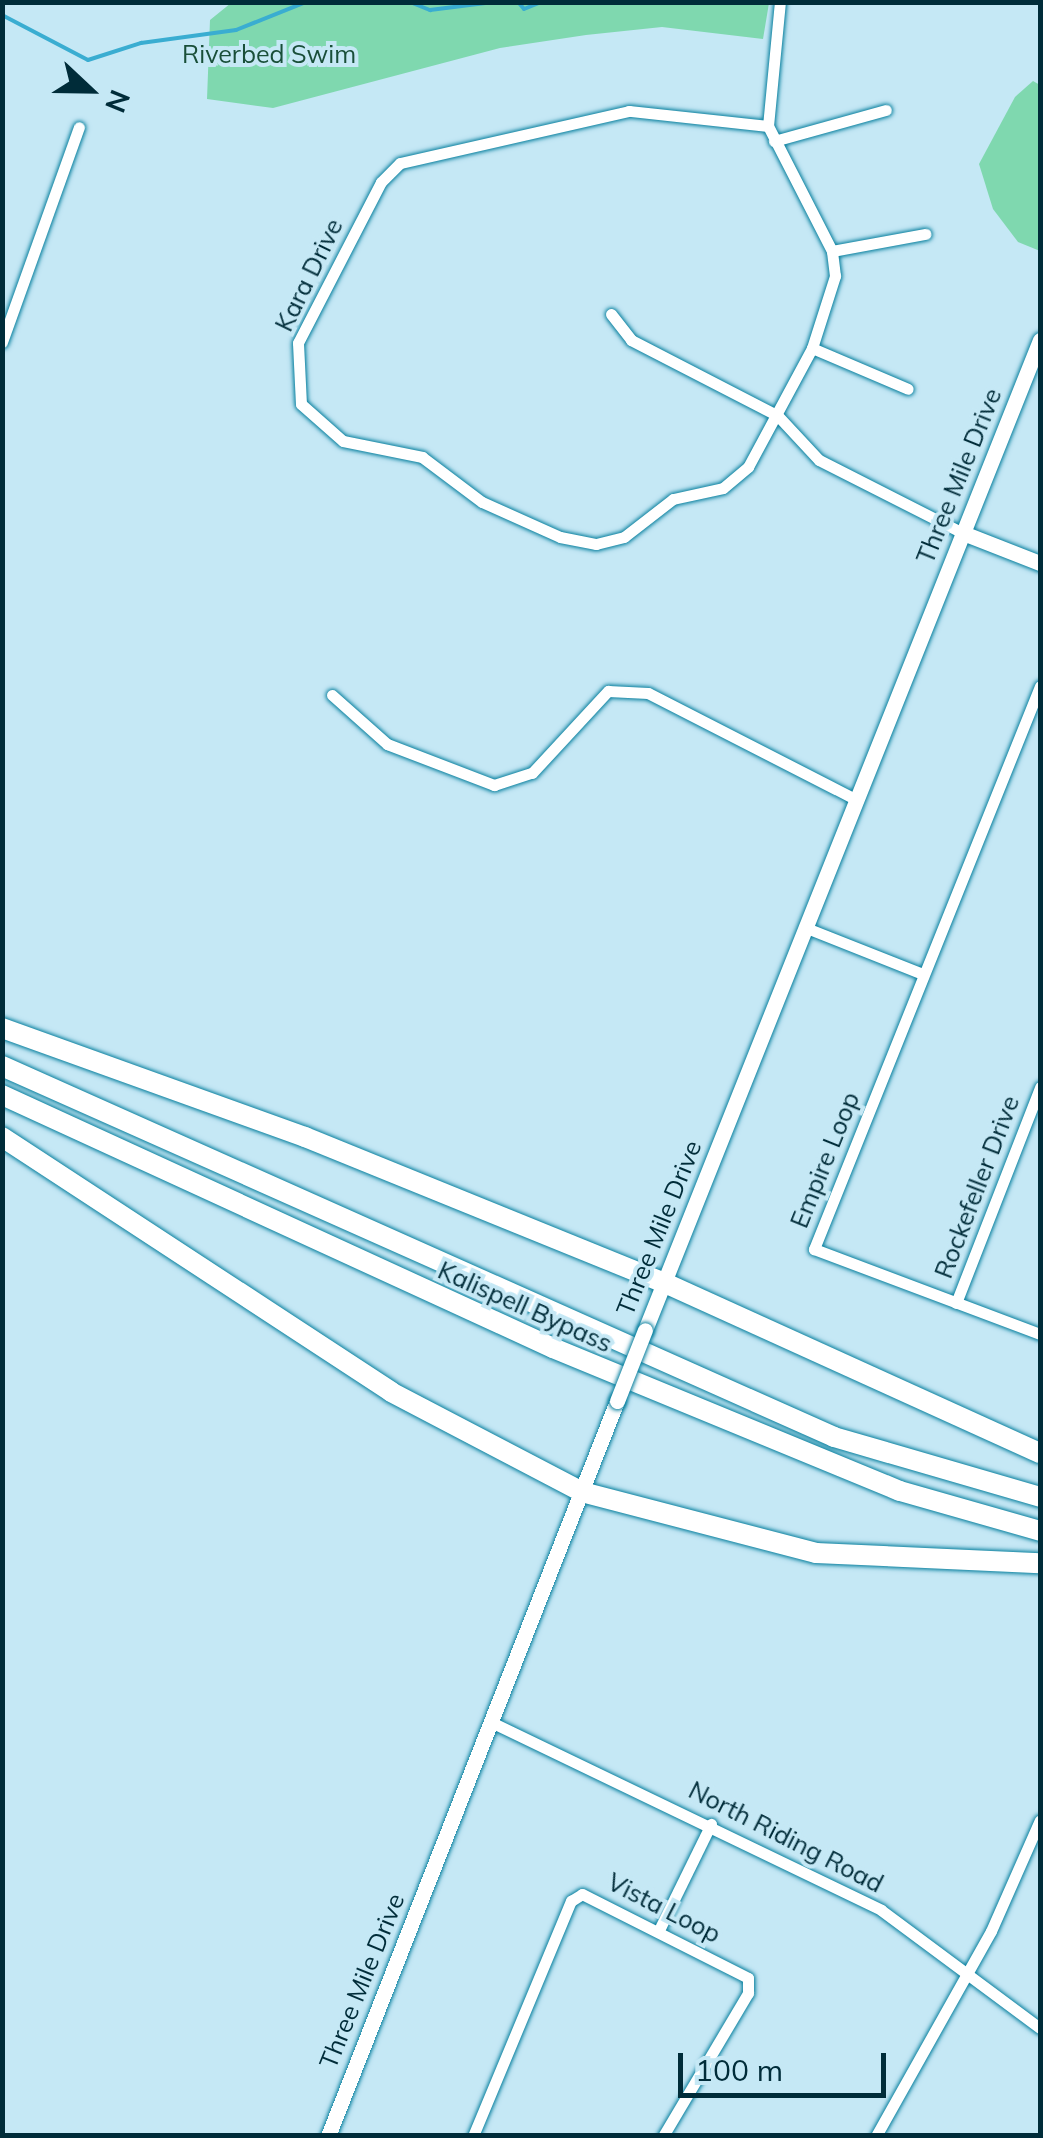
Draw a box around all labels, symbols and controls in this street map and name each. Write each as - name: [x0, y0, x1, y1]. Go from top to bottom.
- park label: Riverbed Swim: [182, 39, 356, 69]
- north arrow: [40, 40, 140, 140]
- text: N: [98, 85, 138, 118]
- street label: Kara Drive: [269, 214, 349, 336]
- street label: Three Mile Drive: [910, 384, 1008, 568]
- street label: Empire Loop: [784, 1088, 866, 1232]
- street label: Rockefeller Drive: [928, 1092, 1026, 1282]
- street label: Three Mile Drive: [610, 1136, 708, 1320]
- street label: Kalispell Bypass: [433, 1255, 617, 1359]
- street label: North Riding Road: [684, 1775, 888, 1899]
- street label: Vista Loop: [602, 1867, 726, 1949]
- street label: Three Mile Drive: [313, 1889, 411, 2073]
- scale bar: [683, 2033, 890, 2095]
- text: 100 m: [695, 2051, 783, 2089]

